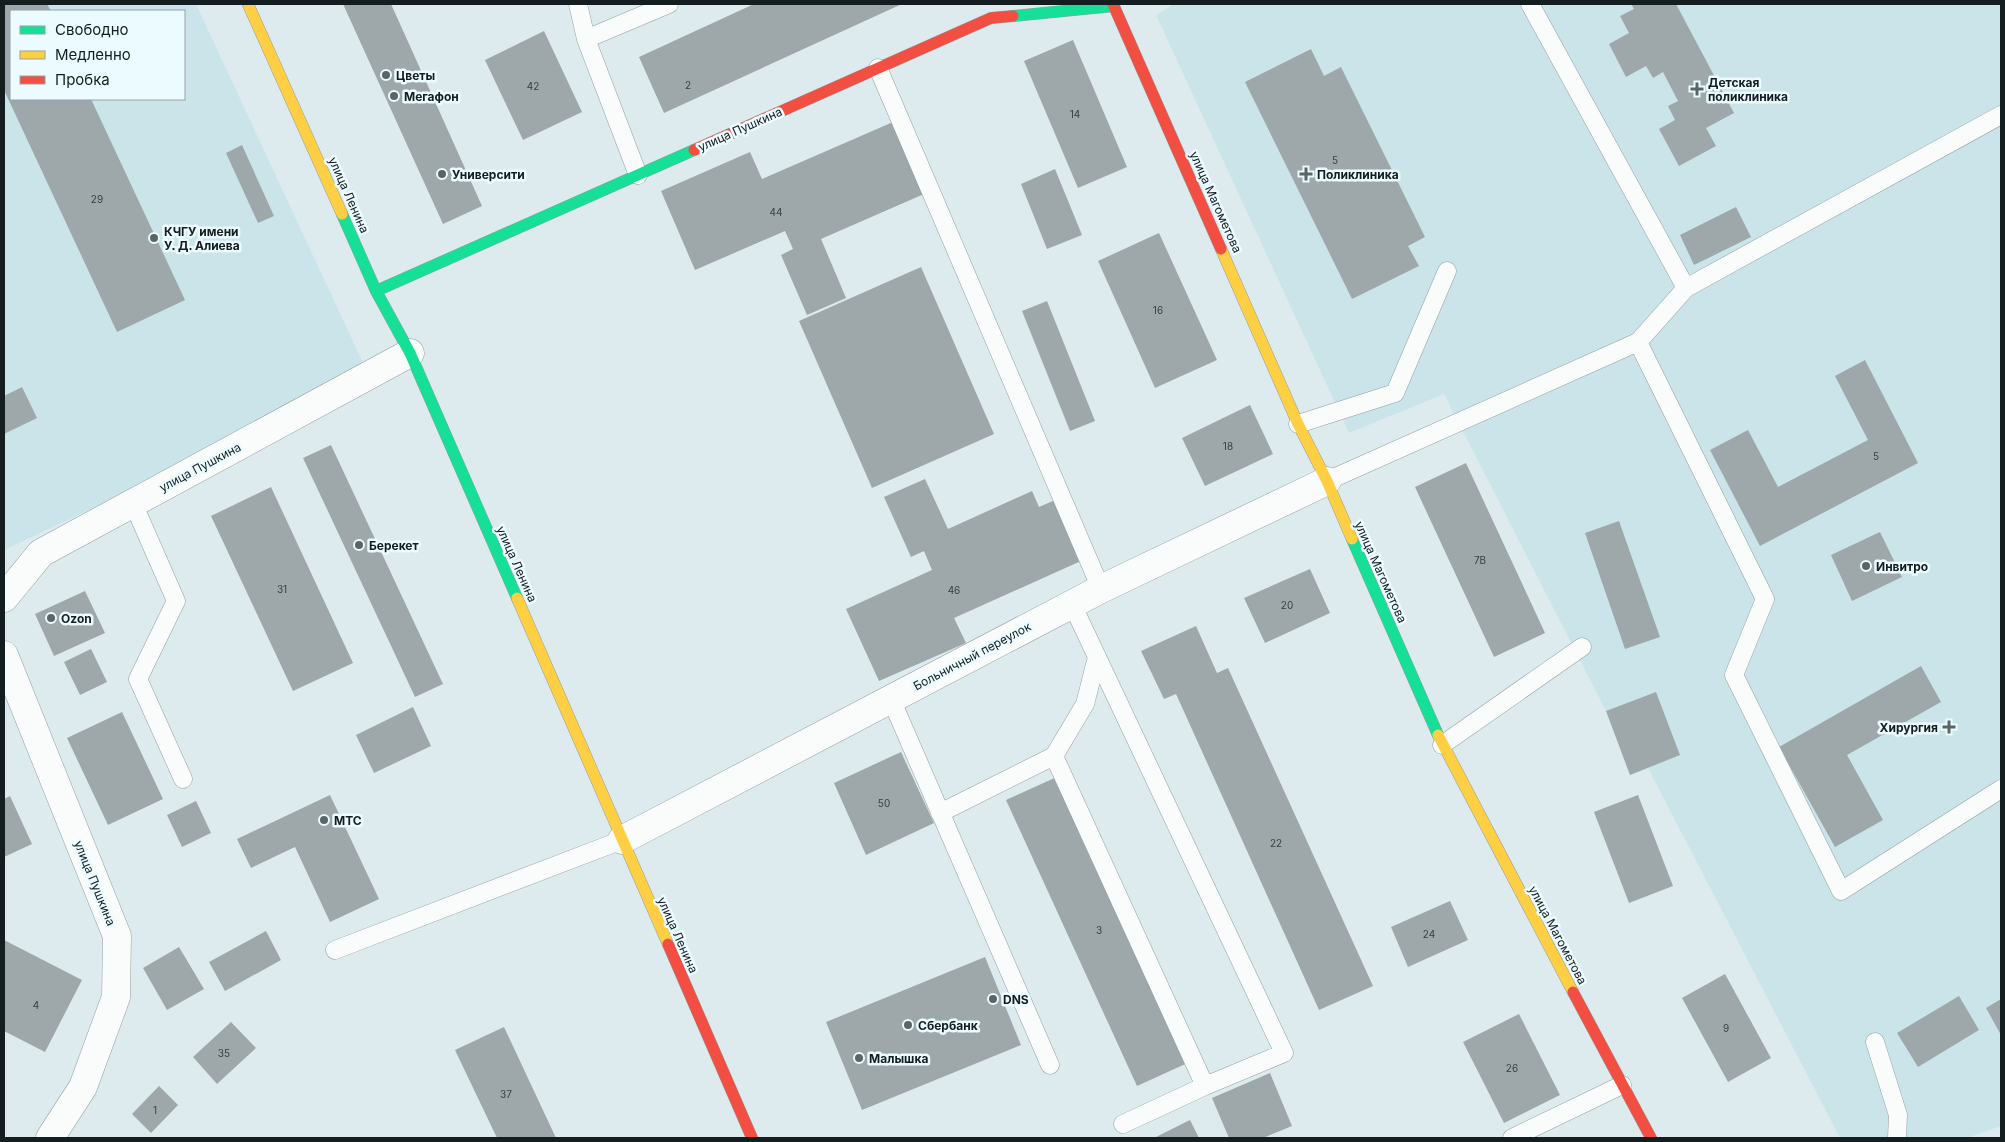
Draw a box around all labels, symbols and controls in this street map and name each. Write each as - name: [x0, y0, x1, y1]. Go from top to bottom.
- legend: [10, 10, 185, 100]
- text: Свободно: [55, 20, 129, 39]
- text: Медленно: [55, 45, 131, 64]
- place label: Цветы: [396, 68, 435, 83]
- marker: Цветы: [380, 69, 392, 81]
- text: Пробка: [55, 70, 110, 89]
- place label: Детская поликлиника: [1708, 75, 1788, 104]
- house number: 2: [685, 79, 691, 91]
- house number: 42: [527, 80, 539, 92]
- marker: Детская поликлиника: [1690, 82, 1704, 96]
- place label: Мегафон: [404, 89, 459, 104]
- marker: Мегафон: [388, 90, 400, 102]
- street label: улица Пушкина: [696, 104, 784, 154]
- house number: 14: [1070, 108, 1080, 120]
- street label: улица Магометова: [1187, 149, 1245, 255]
- house number: 5: [1332, 154, 1338, 166]
- street label: улица Ленина: [326, 155, 372, 235]
- place label: Университи: [452, 167, 525, 182]
- marker: Поликлиника: [1299, 167, 1313, 181]
- place label: Поликлиника: [1317, 167, 1399, 182]
- marker: Университи: [436, 168, 448, 180]
- house number: 29: [91, 193, 103, 205]
- house number: 44: [770, 206, 782, 218]
- place label: КЧГУ имени У. Д. Алиева: [164, 224, 240, 253]
- marker: КЧГУ имени У. Д. Алиева: [148, 232, 160, 244]
- house number: 16: [1153, 304, 1163, 316]
- street label: улица Пушкина: [157, 439, 243, 495]
- house number: 18: [1223, 440, 1233, 452]
- house number: 5: [1873, 450, 1879, 462]
- street label: улица Магометова: [1352, 519, 1410, 625]
- street label: улица Ленина: [494, 524, 540, 604]
- place label: Берекет: [369, 538, 419, 553]
- marker: Берекет: [353, 539, 365, 551]
- house number: 7В: [1474, 554, 1486, 566]
- place label: Инвитро: [1876, 559, 1928, 574]
- marker: Инвитро: [1860, 560, 1872, 572]
- house number: 31: [277, 583, 287, 595]
- house number: 46: [948, 584, 960, 596]
- house number: 20: [1281, 599, 1293, 611]
- place label: Ozon: [61, 611, 92, 626]
- marker: Ozon: [45, 612, 57, 624]
- street label: Больничный переулок: [911, 618, 1034, 693]
- place label: Хирургия: [1880, 720, 1938, 735]
- marker: Хирургия: [1942, 720, 1956, 734]
- house number: 50: [878, 797, 890, 809]
- place label: МТС: [334, 813, 362, 828]
- marker: МТС: [318, 814, 330, 826]
- house number: 22: [1270, 837, 1282, 849]
- street label: улица Пушкина: [71, 838, 119, 928]
- street label: улица Магометова: [1526, 883, 1590, 987]
- street label: улица Ленина: [655, 895, 701, 975]
- house number: 3: [1096, 924, 1102, 936]
- house number: 24: [1423, 928, 1435, 940]
- place label: DNS: [1003, 992, 1029, 1007]
- marker: DNS: [987, 993, 999, 1005]
- house number: 4: [33, 999, 39, 1011]
- place label: Сбербанк: [918, 1018, 978, 1033]
- marker: Сбербанк: [902, 1019, 914, 1031]
- house number: 9: [1723, 1022, 1729, 1034]
- house number: 35: [218, 1047, 230, 1059]
- place label: Малышка: [869, 1051, 928, 1066]
- marker: Малышка: [853, 1052, 865, 1064]
- house number: 26: [1506, 1062, 1518, 1074]
- house number: 37: [500, 1088, 512, 1100]
- house number: 1: [153, 1104, 157, 1116]

